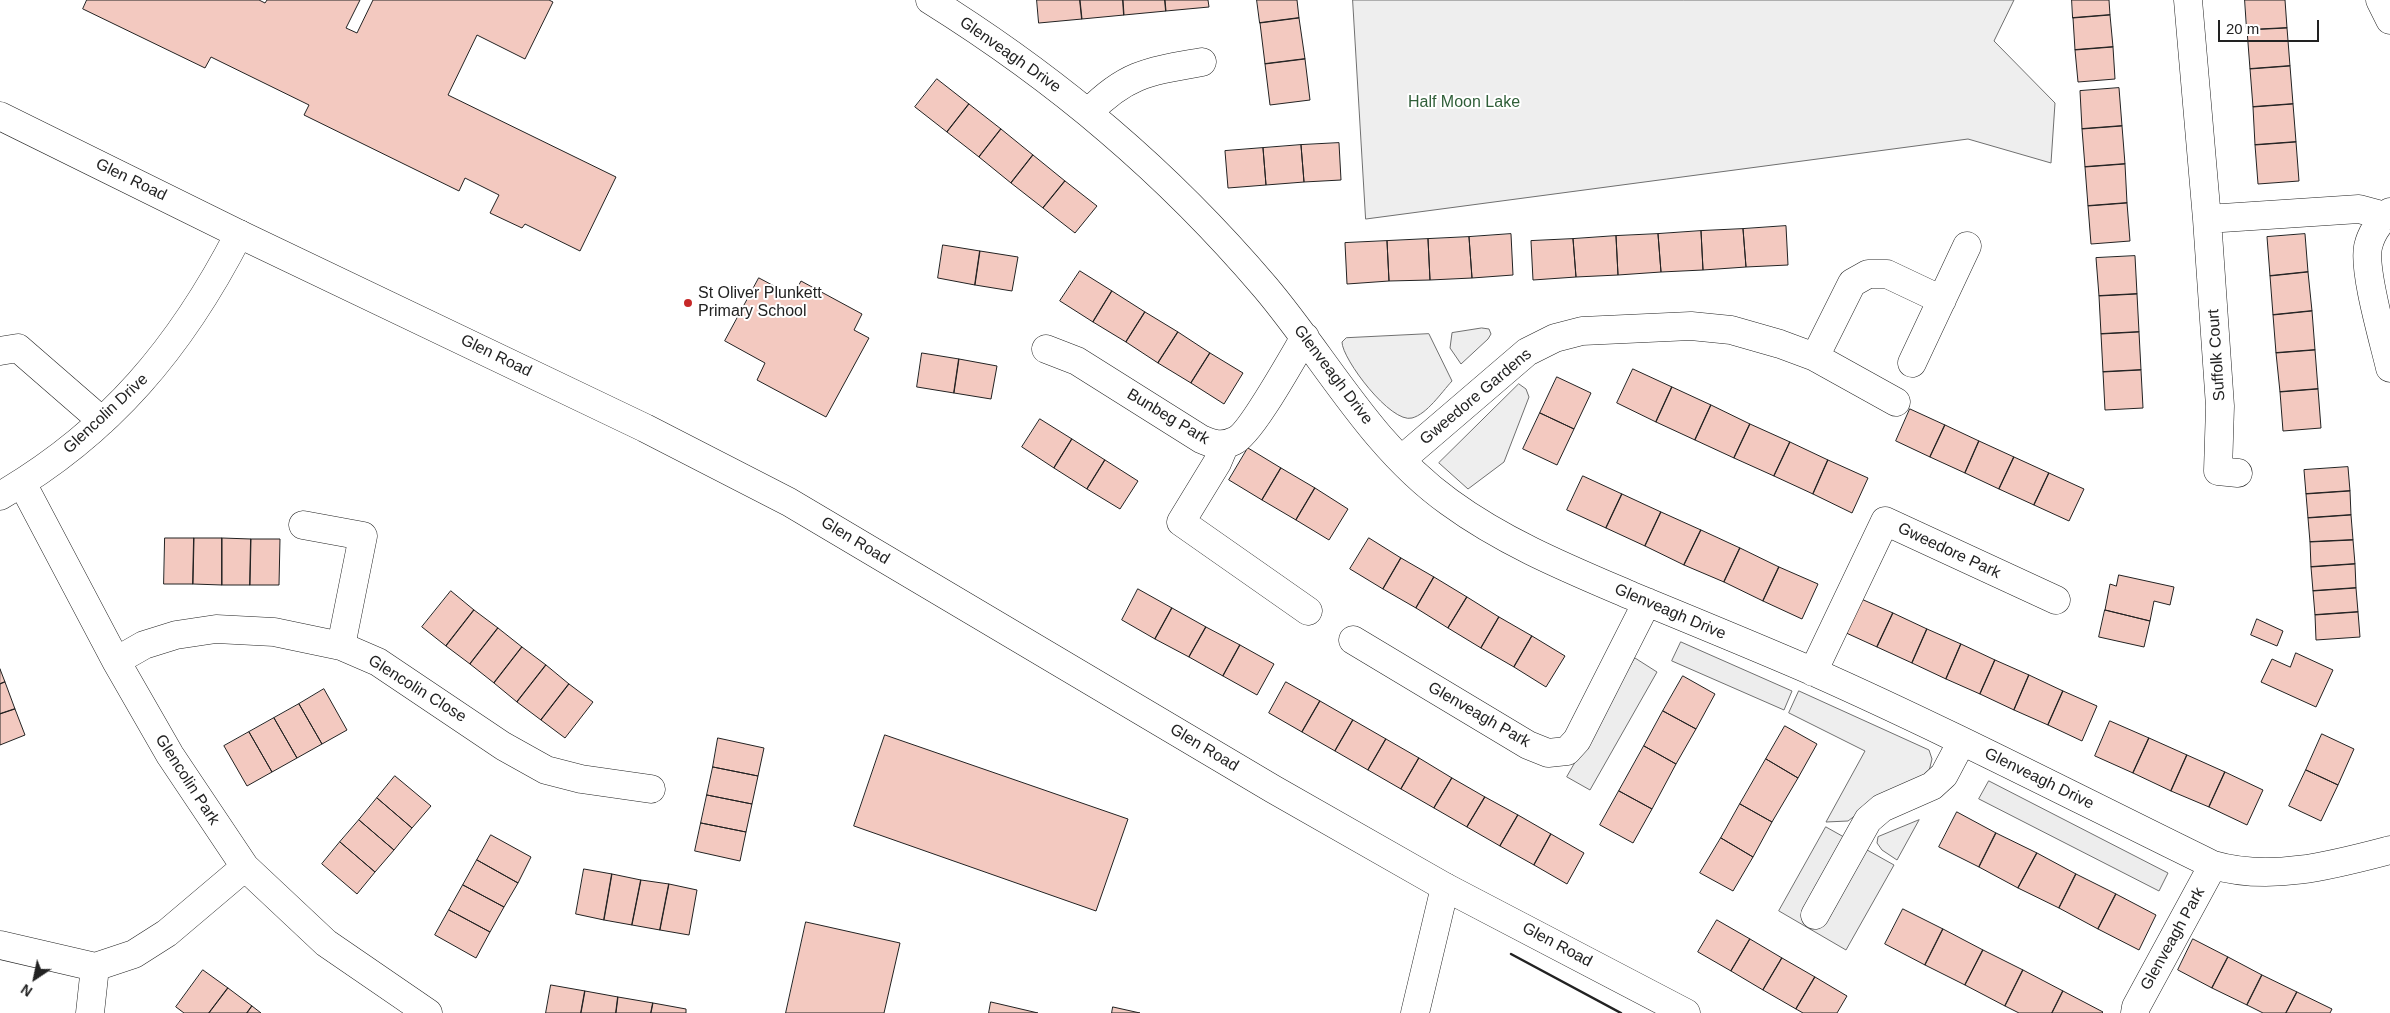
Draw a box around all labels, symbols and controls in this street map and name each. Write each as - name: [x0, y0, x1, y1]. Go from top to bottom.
- scale bar: [2220, 10, 2321, 42]
- street label: Glenveagh Drive: [956, 13, 1064, 97]
- text: 20 m: [2226, 20, 2259, 37]
- park label: Half Moon Lake: [1408, 93, 1520, 113]
- street label: Glen Road: [92, 155, 170, 205]
- place label: St Oliver Plunkett Primary School: [698, 284, 822, 322]
- marker: St Oliver Plunkett Primary School: [682, 297, 694, 309]
- street label: Suffolk Court: [2204, 308, 2230, 402]
- street label: Glenveagh Drive: [1289, 322, 1377, 428]
- street label: Glen Road: [457, 331, 535, 381]
- street label: Gweedore Gardens: [1416, 345, 1536, 449]
- street label: Glencolin Drive: [60, 370, 152, 458]
- street label: Bunbeg Park: [1123, 385, 1213, 449]
- street label: Glen Road: [817, 513, 893, 569]
- street label: Gweedore Park: [1895, 519, 2003, 583]
- street label: Glenveagh Drive: [1611, 580, 1729, 644]
- street label: Glencolin Close: [364, 651, 470, 727]
- street label: Glenveagh Park: [1425, 678, 1533, 752]
- street label: Glen Road: [1166, 720, 1242, 776]
- street label: Glencolin Park: [151, 731, 223, 829]
- street label: Glenveagh Drive: [1981, 744, 2097, 814]
- street label: Glenveagh Park: [2137, 884, 2209, 994]
- street label: Glen Road: [1519, 919, 1595, 971]
- north arrow: [10, 953, 60, 1003]
- text: N: [18, 981, 35, 1000]

